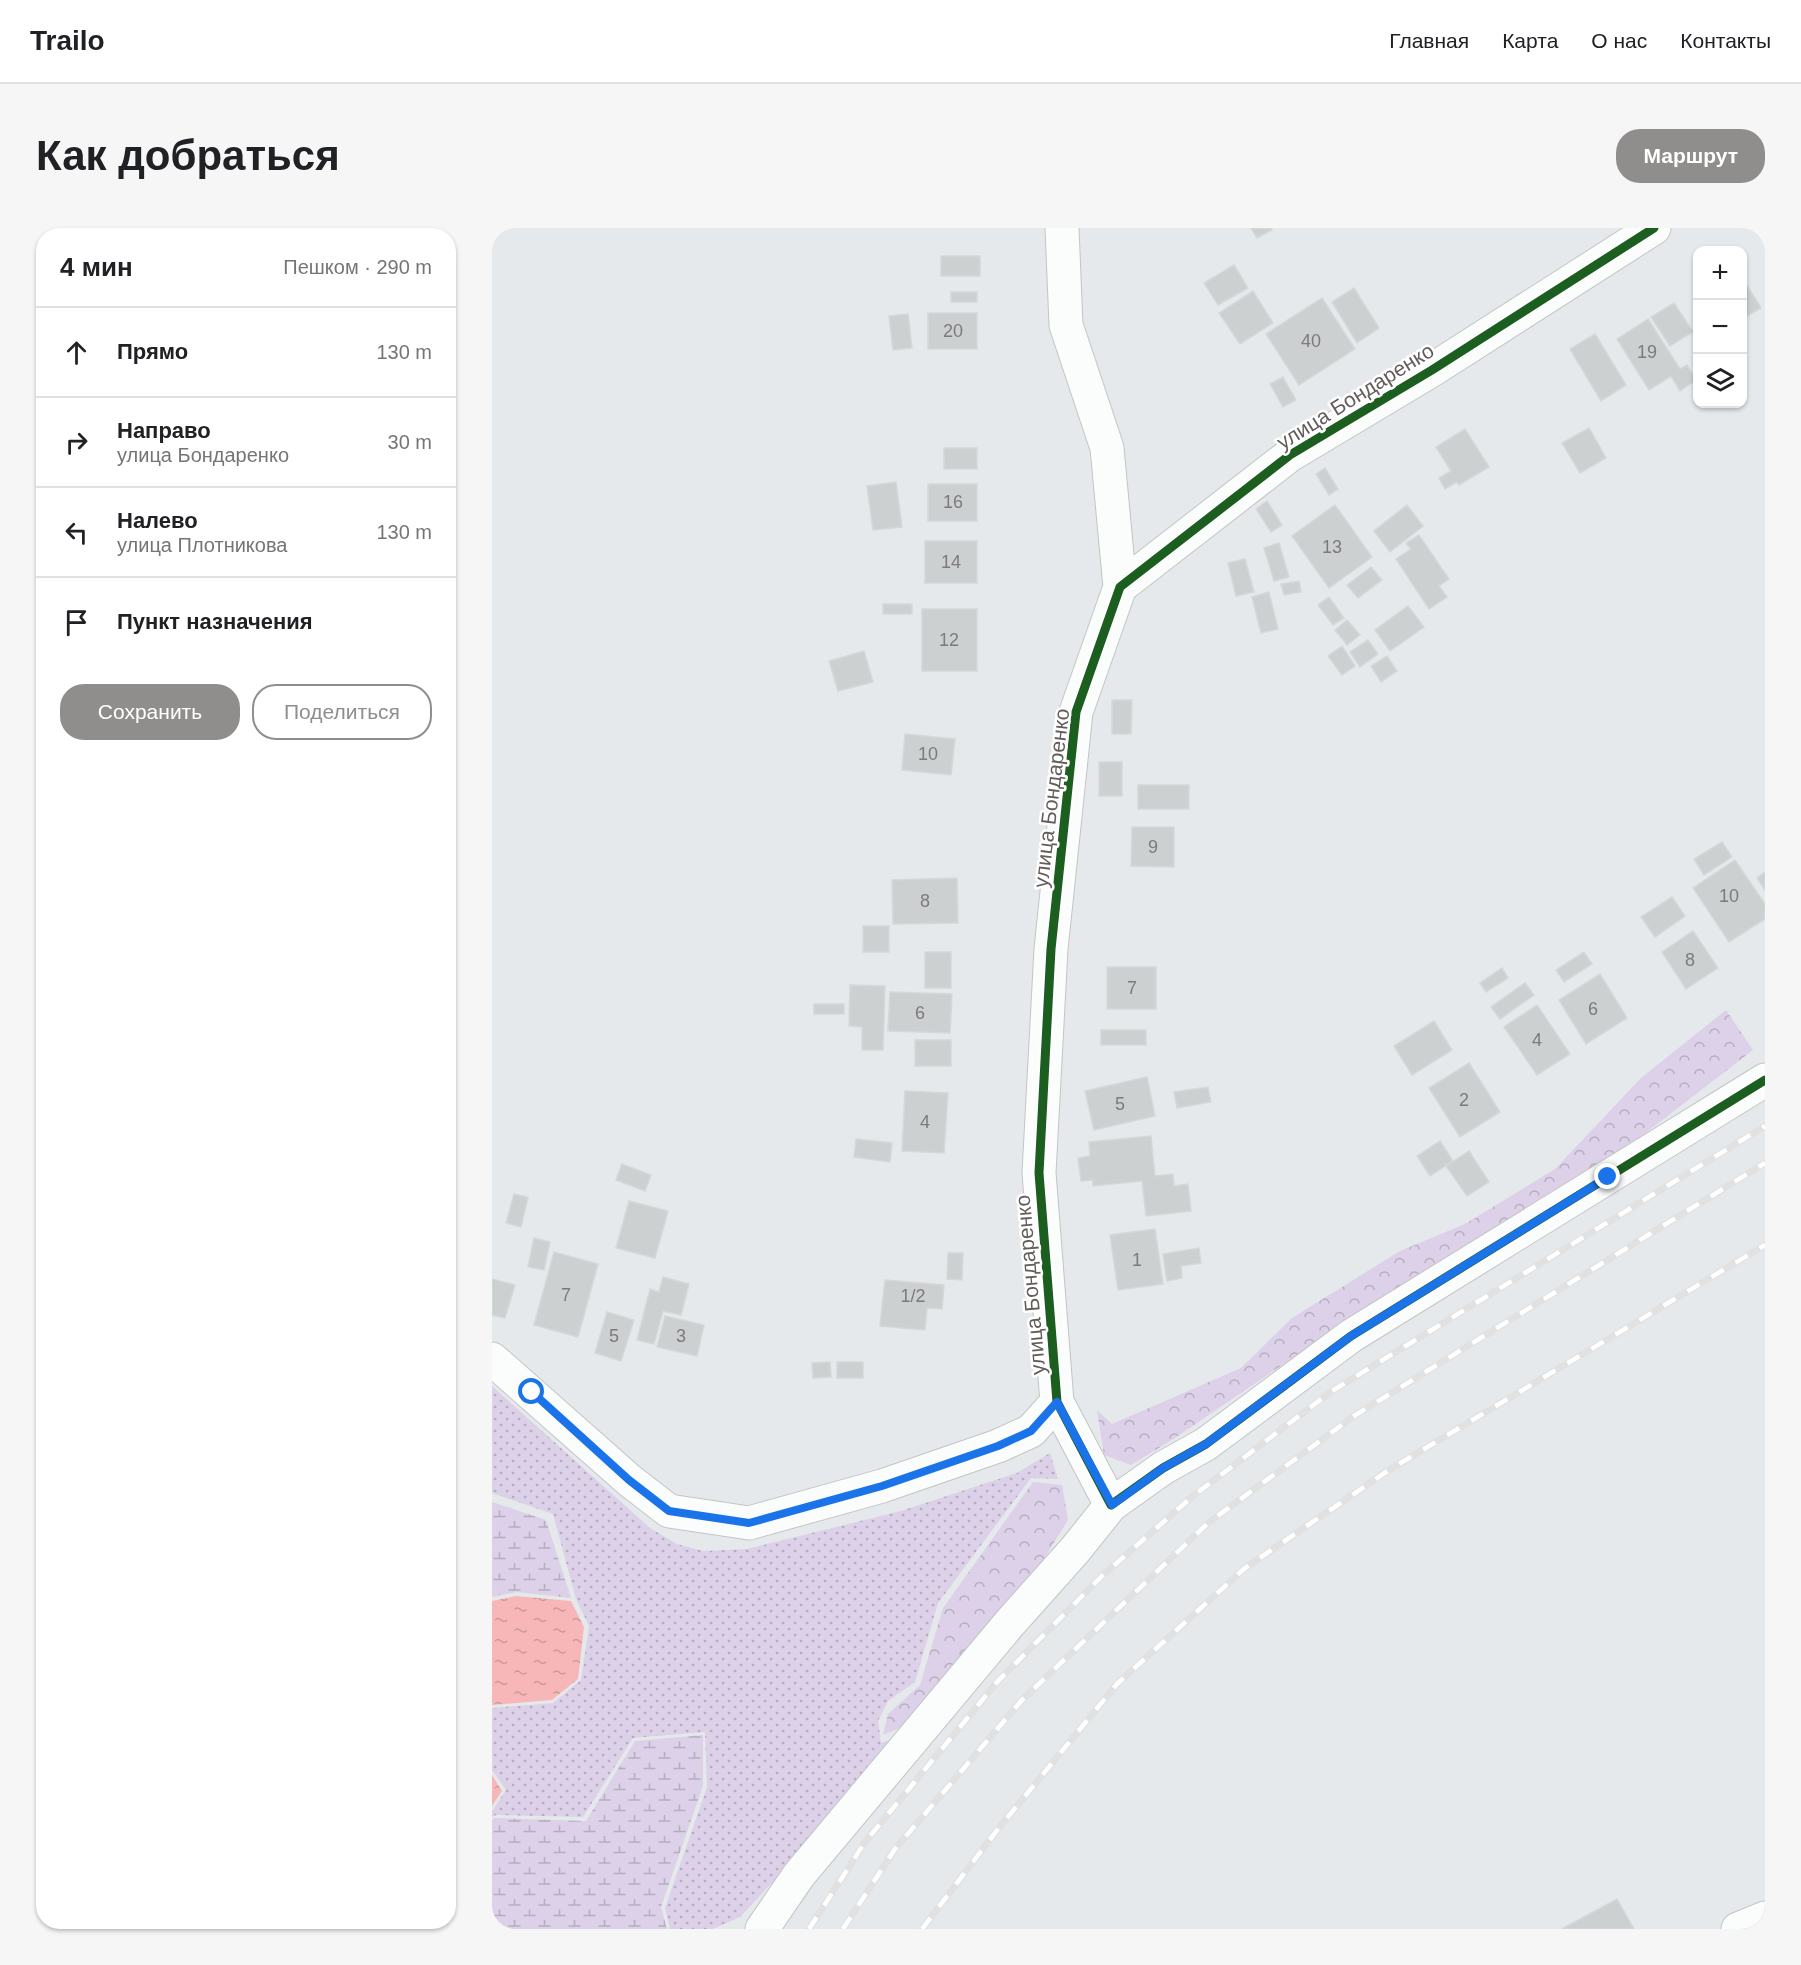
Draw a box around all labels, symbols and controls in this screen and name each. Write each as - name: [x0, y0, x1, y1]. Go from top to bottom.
- text: Trailo: [30, 25, 105, 56]
- text: Главная: [1389, 29, 1469, 52]
- text: Карта: [1502, 29, 1558, 52]
- text: О нас: [1591, 29, 1647, 52]
- text: Контакты: [1680, 29, 1771, 52]
- button: Маршрут: [1616, 129, 1765, 183]
- text: Как добраться: [36, 132, 340, 179]
- map controls: [1693, 246, 1747, 408]
- button: +: [1693, 246, 1747, 300]
- text: 4 мин: [60, 252, 133, 282]
- text: Пешком · 290 m: [283, 256, 432, 278]
- button: −: [1693, 300, 1747, 354]
- house number: 20: [943, 321, 963, 341]
- house number: 40: [1301, 331, 1321, 351]
- icon: ahead: [60, 336, 93, 369]
- street label: улица Бондаренко: [1272, 338, 1438, 454]
- text: Прямо: [117, 339, 188, 364]
- text: 130 m: [376, 341, 432, 363]
- house number: 19: [1637, 342, 1657, 362]
- button: layers: [1693, 354, 1747, 408]
- text: Направо: [117, 418, 211, 443]
- icon: right: [60, 426, 93, 459]
- text: 30 m: [388, 431, 432, 453]
- text: улица Бондаренко: [117, 444, 289, 466]
- house number: 16: [943, 492, 963, 512]
- text: Налево: [117, 508, 198, 533]
- icon: left: [60, 516, 93, 549]
- text: 130 m: [376, 521, 432, 543]
- text: улица Плотникова: [117, 534, 288, 556]
- house number: 13: [1322, 537, 1342, 557]
- house number: 14: [941, 552, 961, 572]
- icon: arrive: [60, 606, 93, 639]
- text: Пункт назначения: [117, 609, 313, 634]
- house number: 12: [939, 630, 959, 650]
- button: Сохранить: [60, 684, 240, 740]
- button: Поделиться: [252, 684, 432, 740]
- street label: улица Бондаренко: [1029, 707, 1073, 889]
- house number: 10: [918, 744, 938, 764]
- house number: 9: [1148, 837, 1158, 857]
- house number: 10: [1719, 886, 1739, 906]
- house number: 8: [920, 891, 930, 911]
- house number: 8: [1685, 950, 1695, 970]
- house number: 7: [1127, 978, 1137, 998]
- house number: 6: [1588, 999, 1598, 1019]
- house number: 6: [915, 1003, 925, 1023]
- house number: 4: [1532, 1030, 1542, 1050]
- house number: 2: [1459, 1090, 1469, 1110]
- house number: 5: [1115, 1094, 1125, 1114]
- house number: 4: [920, 1112, 930, 1132]
- route end: [1594, 1163, 1620, 1189]
- street label: улица Бондаренко: [1011, 1194, 1049, 1376]
- house number: 1: [1132, 1250, 1142, 1270]
- house number: 7: [561, 1285, 571, 1305]
- house number: 1/2: [900, 1286, 926, 1306]
- house number: 5: [609, 1326, 619, 1346]
- house number: 3: [676, 1326, 686, 1346]
- route start: [518, 1378, 544, 1404]

